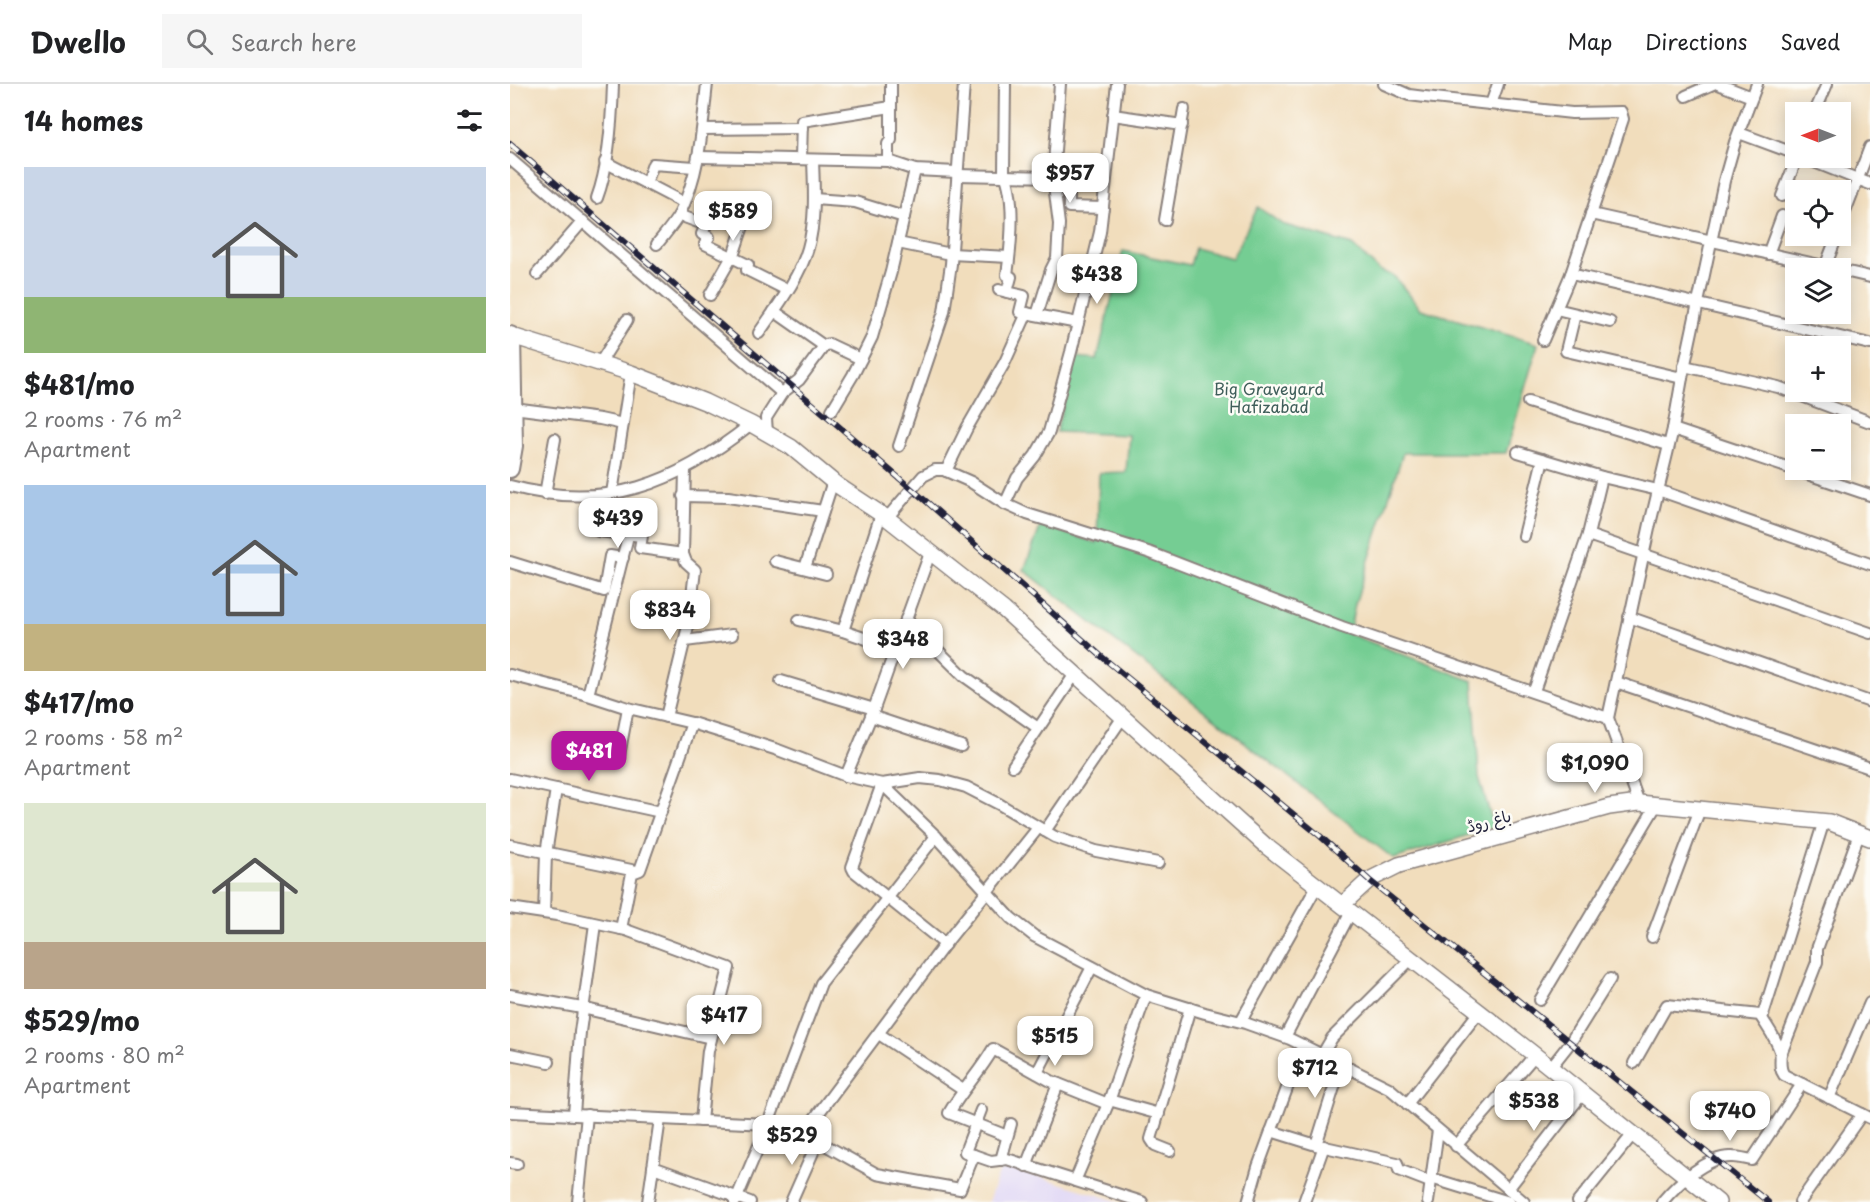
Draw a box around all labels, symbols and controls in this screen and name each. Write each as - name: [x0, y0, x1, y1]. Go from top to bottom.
- search box: [162, 14, 582, 68]
- text: Dwello: [30, 20, 126, 63]
- icon: search: [183, 25, 216, 58]
- text: Search here: [231, 25, 357, 58]
- text: Map: [1567, 25, 1612, 57]
- text: Directions: [1645, 25, 1747, 57]
- text: Saved: [1780, 25, 1840, 57]
- text: 14 homes: [24, 101, 143, 140]
- north arrow: [1785, 102, 1851, 168]
- map controls: [1785, 102, 1851, 480]
- icon: filters: [453, 104, 486, 137]
- pin: $957: [1034, 153, 1106, 204]
- text: $957: [1046, 157, 1094, 187]
- button: locate: [1785, 180, 1851, 246]
- pin: $589: [697, 191, 769, 242]
- text: $589: [708, 195, 758, 225]
- icon: home: [201, 206, 309, 314]
- pin: $438: [1061, 254, 1133, 305]
- text: $438: [1071, 258, 1123, 288]
- button: layers: [1785, 258, 1851, 324]
- button: +: [1785, 336, 1851, 402]
- text: $481/mo: [24, 365, 135, 404]
- park label: Big Graveyard Hafizabad: [1214, 376, 1325, 418]
- text: 2 rooms · 76 m²: [24, 404, 182, 434]
- button: −: [1785, 414, 1851, 480]
- text: Apartment: [24, 434, 131, 464]
- pin: $439: [582, 498, 654, 549]
- text: $439: [593, 502, 643, 532]
- icon: home: [201, 524, 309, 632]
- pin: $834: [634, 590, 706, 641]
- text: $834: [644, 594, 696, 624]
- pin: $348: [867, 619, 939, 670]
- text: $348: [877, 623, 929, 653]
- text: $417/mo: [24, 683, 134, 722]
- text: 2 rooms · 58 m²: [24, 722, 183, 752]
- pin: $481: [553, 731, 625, 782]
- text: $481: [565, 735, 613, 765]
- pin: $1,090: [1546, 743, 1644, 794]
- text: $1,090: [1561, 747, 1629, 777]
- text: Apartment: [24, 752, 131, 782]
- street label: باغ روڈ: [1464, 803, 1514, 838]
- icon: home: [201, 842, 309, 950]
- pin: $417: [688, 995, 760, 1046]
- text: $417: [701, 999, 747, 1029]
- text: $529/mo: [24, 1001, 140, 1040]
- pin: $515: [1019, 1016, 1091, 1067]
- text: $515: [1031, 1020, 1079, 1050]
- text: 2 rooms · 80 m²: [24, 1040, 185, 1070]
- pin: $712: [1279, 1048, 1351, 1099]
- text: $712: [1292, 1052, 1338, 1082]
- text: Apartment: [24, 1070, 131, 1100]
- pin: $538: [1498, 1081, 1570, 1132]
- text: $538: [1509, 1085, 1559, 1115]
- pin: $740: [1694, 1091, 1766, 1142]
- text: $740: [1704, 1095, 1756, 1125]
- pin: $529: [756, 1115, 828, 1166]
- text: $529: [767, 1119, 817, 1149]

